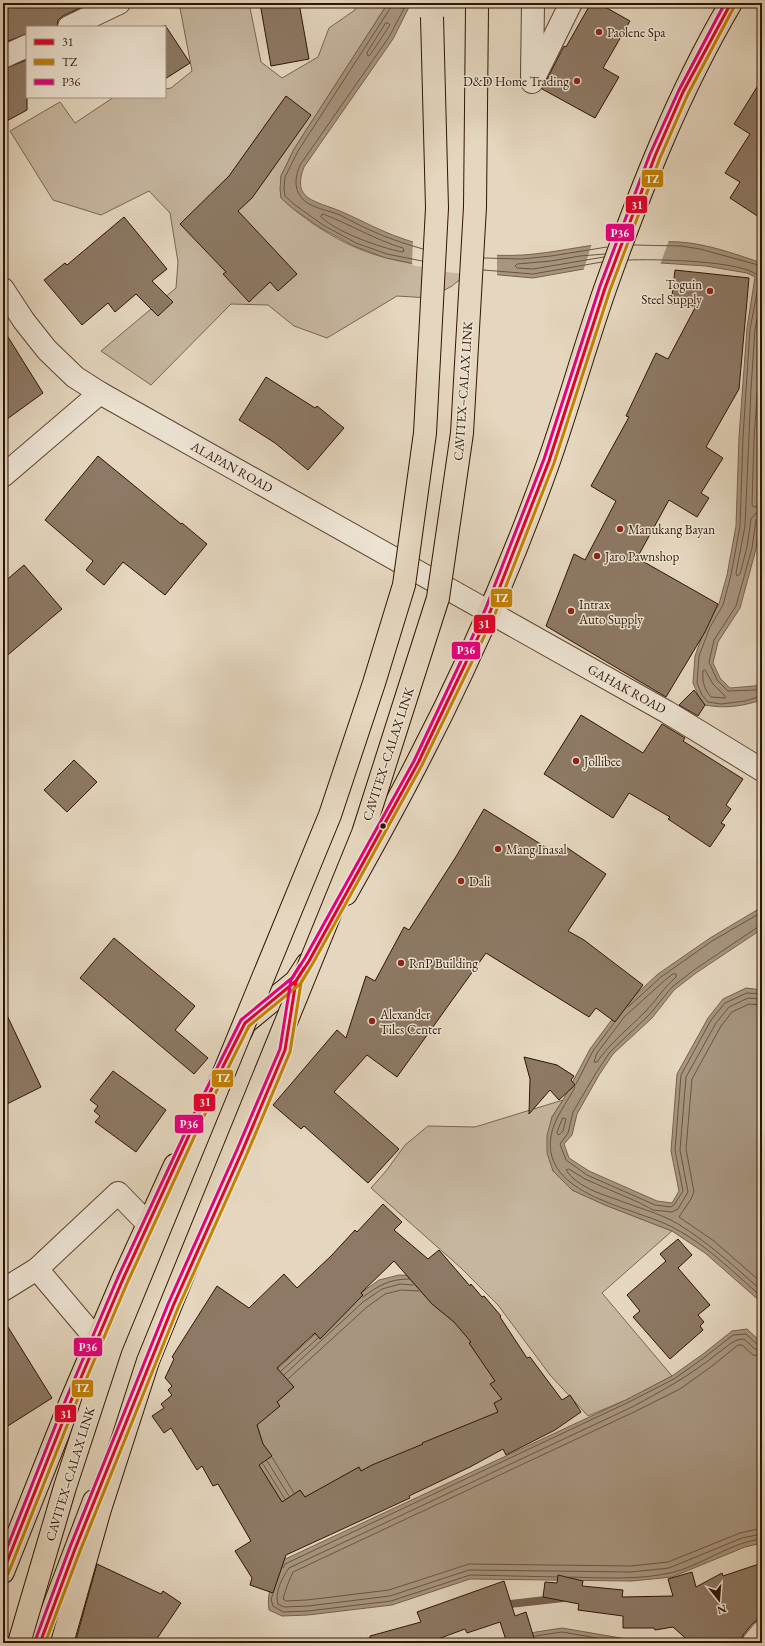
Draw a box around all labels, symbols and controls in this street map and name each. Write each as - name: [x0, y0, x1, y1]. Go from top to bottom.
- place label: Paolene Spa: [607, 24, 666, 41]
- legend: [26, 26, 166, 98]
- marker: Paolene Spa: [594, 27, 604, 37]
- text: 31: [62, 34, 74, 50]
- text: TZ: [62, 54, 78, 70]
- place label: D&D Home Trading: [463, 73, 569, 90]
- text: P36: [62, 74, 80, 90]
- marker: D&D Home Trading: [572, 76, 582, 86]
- line badge: TZ: [641, 169, 664, 188]
- text: TZ: [645, 172, 660, 186]
- line badge: 31: [625, 195, 648, 214]
- text: 31: [631, 198, 643, 212]
- line badge: P36: [605, 223, 635, 242]
- text: P36: [611, 226, 629, 240]
- place label: Toguin Steel Supply: [641, 276, 702, 308]
- marker: Toguin Steel Supply: [705, 286, 715, 296]
- street label: CAVITEX–CALAX LINK: [450, 321, 476, 461]
- street label: ALAPAN ROAD: [187, 437, 276, 497]
- place label: Manukang Bayan: [628, 521, 715, 538]
- marker: Manukang Bayan: [615, 524, 625, 534]
- place label: Jaro Pawnshop: [604, 548, 680, 565]
- marker: Jaro Pawnshop: [592, 551, 602, 561]
- line badge: TZ: [490, 588, 513, 608]
- text: TZ: [494, 591, 509, 605]
- place label: Intrax Auto Supply: [578, 596, 643, 628]
- marker: Intrax Auto Supply: [566, 606, 576, 616]
- line badge: 31: [473, 614, 496, 634]
- text: 31: [478, 617, 490, 631]
- line badge: P36: [451, 641, 481, 660]
- text: P36: [457, 643, 475, 657]
- street label: GAHAK ROAD: [585, 660, 669, 718]
- street label: CAVITEX–CALAX LINK: [358, 685, 418, 823]
- place label: Jollibee: [583, 753, 621, 770]
- marker: Jollibee: [571, 756, 581, 766]
- unlabelled marker: [378, 821, 388, 831]
- place label: Mang Inasal: [506, 841, 567, 858]
- marker: Mang Inasal: [493, 844, 503, 854]
- place label: Dali: [469, 873, 490, 890]
- marker: Dali: [456, 876, 466, 886]
- place label: RnP Building: [409, 955, 478, 972]
- marker: RnP Building: [396, 958, 406, 968]
- place label: Alexander Tiles Center: [379, 1006, 442, 1038]
- marker: Alexander Tiles Center: [367, 1016, 377, 1026]
- line badge: TZ: [211, 1069, 234, 1088]
- text: TZ: [216, 1071, 231, 1085]
- line badge: 31: [193, 1093, 216, 1112]
- text: 31: [199, 1095, 211, 1109]
- line badge: P36: [174, 1114, 204, 1134]
- text: P36: [180, 1117, 198, 1131]
- line badge: P36: [73, 1337, 103, 1357]
- text: P36: [79, 1340, 97, 1354]
- line badge: TZ: [71, 1379, 94, 1398]
- text: TZ: [75, 1381, 90, 1395]
- line badge: 31: [54, 1404, 77, 1423]
- street label: CAVITEX–CALAX LINK: [41, 1405, 99, 1543]
- text: 31: [60, 1407, 72, 1421]
- north arrow: [699, 1580, 739, 1620]
- text: N: [716, 1602, 728, 1618]

